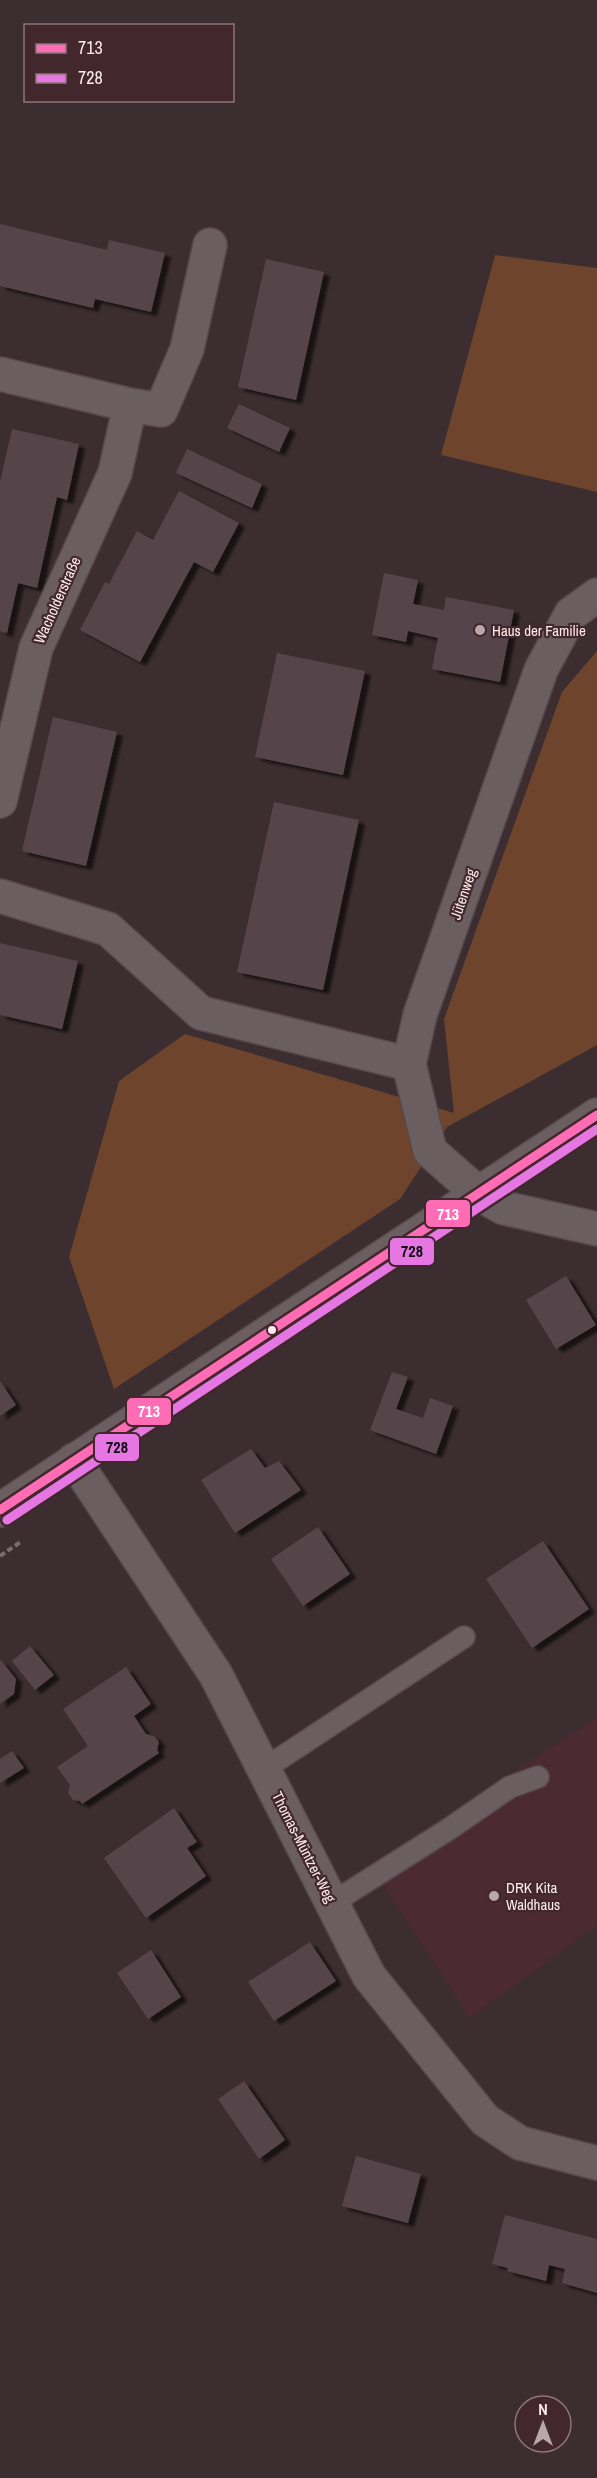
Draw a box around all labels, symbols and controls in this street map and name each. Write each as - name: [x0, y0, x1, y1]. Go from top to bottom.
- legend: [24, 24, 234, 102]
- text: 713: [78, 35, 103, 60]
- text: 728: [78, 65, 103, 90]
- street label: Wacholderstraße: [28, 553, 86, 647]
- place label: Haus der Familie: [492, 620, 586, 641]
- marker: Haus der Familie: [473, 623, 487, 637]
- street label: Jütenweg: [445, 866, 482, 922]
- line badge: 713: [425, 1199, 471, 1228]
- text: 713: [437, 1203, 459, 1225]
- line badge: 728: [389, 1237, 435, 1266]
- text: 728: [401, 1240, 423, 1262]
- unlabelled marker: [266, 1324, 278, 1336]
- line badge: 713: [126, 1397, 172, 1426]
- text: 713: [138, 1400, 160, 1422]
- line badge: 728: [94, 1433, 140, 1462]
- text: 728: [106, 1436, 128, 1458]
- street label: Thomas-Müntzer-Weg: [267, 1788, 341, 1906]
- place label: DRK Kita Waldhaus: [506, 1877, 560, 1915]
- marker: DRK Kita Waldhaus: [487, 1889, 501, 1903]
- north arrow: [513, 2394, 573, 2454]
- text: N: [538, 2398, 548, 2420]

